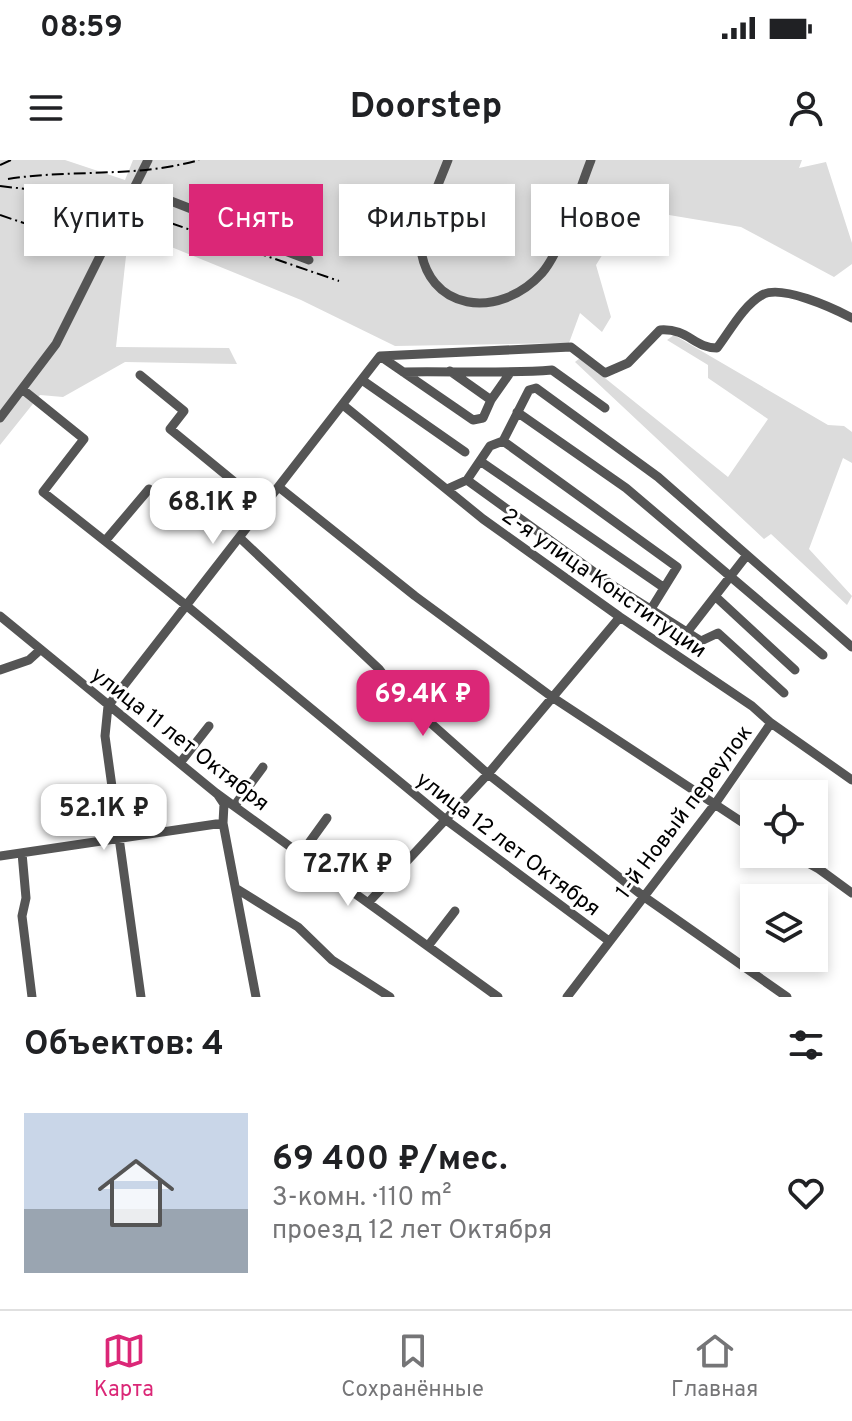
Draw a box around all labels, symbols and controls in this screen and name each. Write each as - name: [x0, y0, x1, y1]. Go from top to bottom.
- text: 08:59: [40, 10, 123, 47]
- text: Doorstep: [350, 85, 502, 131]
- icon: menu: [24, 86, 68, 130]
- icon: person: [784, 86, 828, 130]
- chip: Купить: [24, 184, 173, 256]
- chip: Снять: [189, 184, 323, 256]
- chip: Фильтры: [339, 184, 515, 256]
- chip: Новое: [531, 184, 669, 256]
- pin: 68.1K ₽: [139, 478, 287, 546]
- text: 68.1K ₽: [168, 487, 258, 520]
- street label: 2-я улица Конституции: [496, 503, 711, 665]
- street label: улица 11 лет Октября: [85, 662, 274, 818]
- pin: 69.4K ₽: [349, 670, 497, 738]
- text: 69.4K ₽: [374, 679, 472, 712]
- street label: 1-й Новый переулок: [611, 720, 759, 905]
- street label: улица 12 лет Октября: [410, 767, 605, 923]
- map controls: [740, 780, 828, 972]
- button: locate: [740, 780, 828, 868]
- pin: 52.1K ₽: [30, 784, 178, 852]
- text: 52.1K ₽: [59, 793, 149, 826]
- pin: 72.7K ₽: [274, 840, 422, 908]
- text: 72.7K ₽: [303, 849, 393, 882]
- button: layers: [740, 884, 828, 972]
- icon: filters: [784, 1023, 828, 1067]
- text: Объектов: 4: [24, 1024, 224, 1067]
- text: 69 400 ₽/мес.: [272, 1139, 508, 1182]
- icon: home: [88, 1145, 184, 1241]
- icon: heart: [784, 1171, 828, 1215]
- text: 3-комн. · 110 m²: [272, 1182, 452, 1215]
- text: проезд 12 лет Октября: [272, 1215, 552, 1248]
- tab: Карта: [94, 1329, 154, 1404]
- tab: Сохранённые: [341, 1329, 484, 1404]
- tab: Главная: [671, 1329, 758, 1404]

